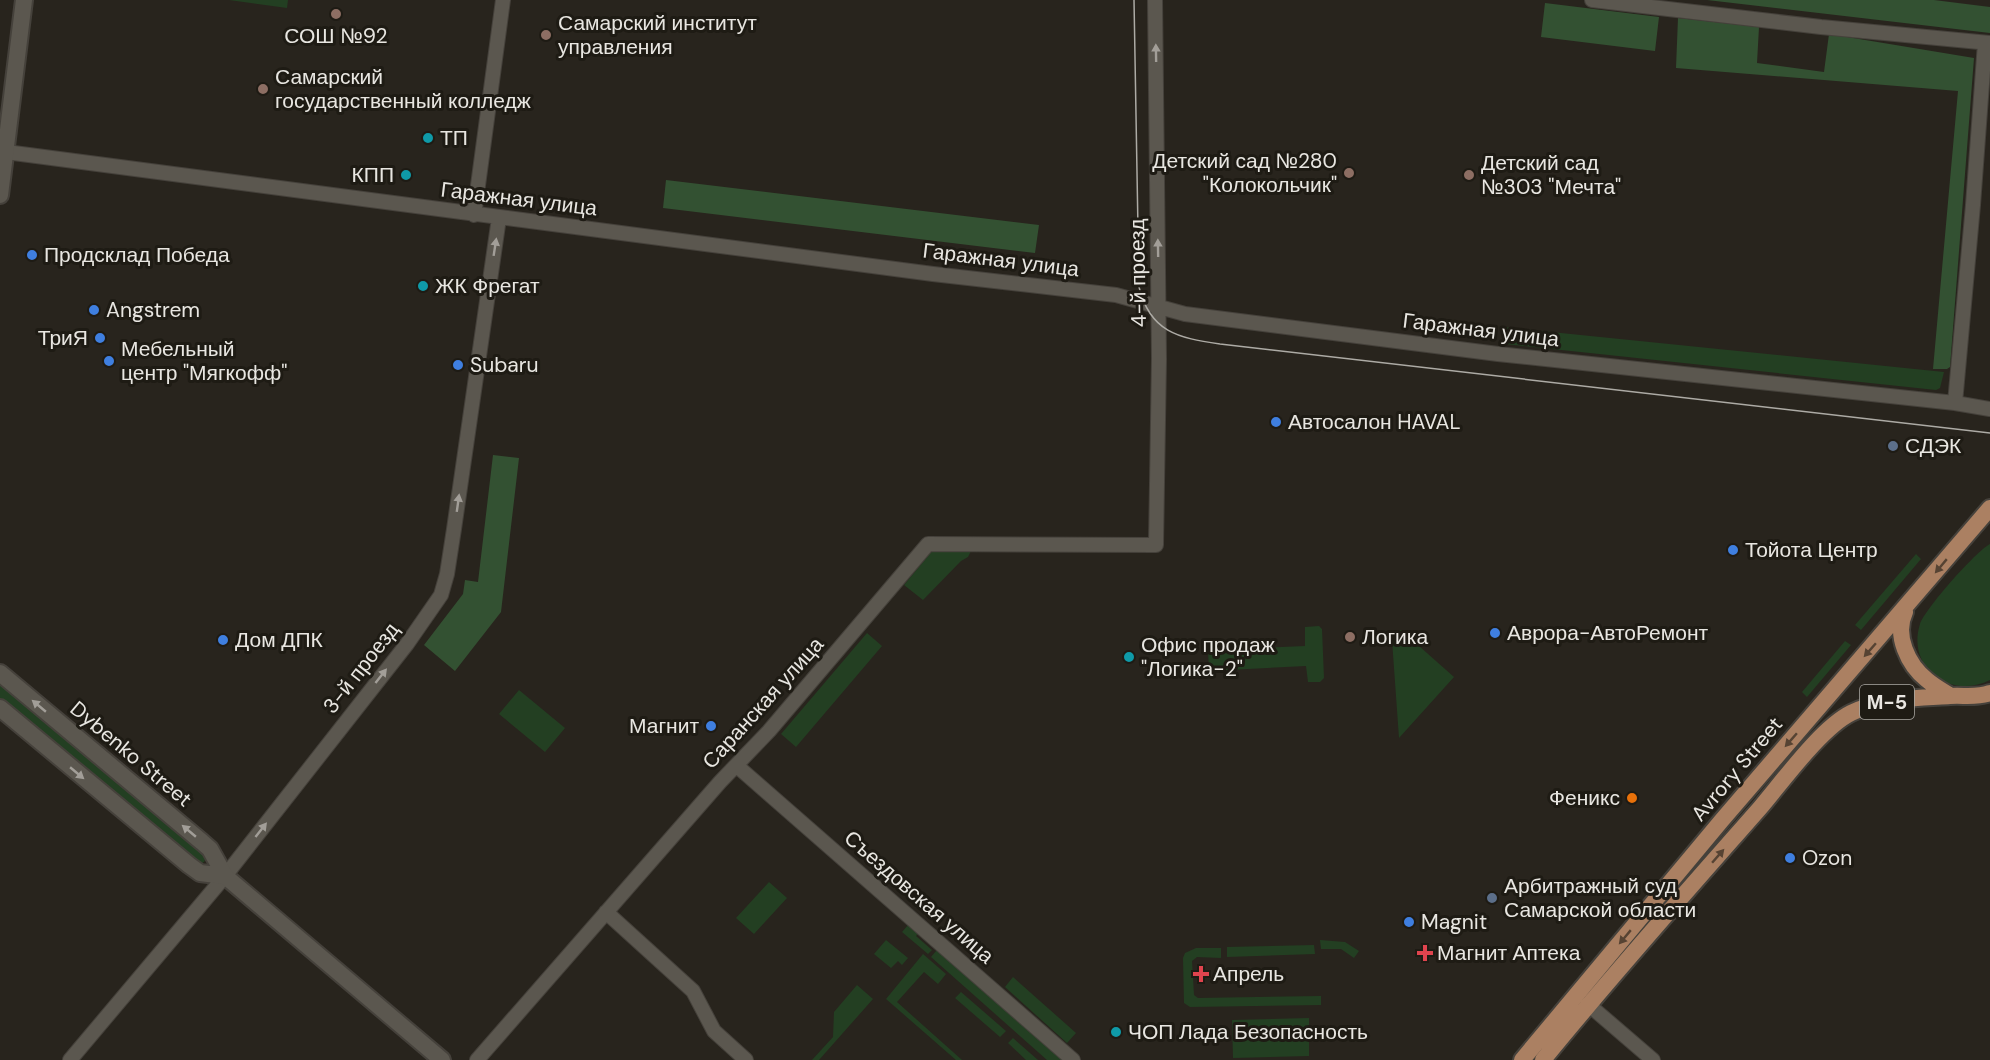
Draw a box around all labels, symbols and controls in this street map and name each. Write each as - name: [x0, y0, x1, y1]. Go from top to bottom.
- marker: СОШ №92: [329, 7, 343, 21]
- place label: Самарский институт управления: [558, 9, 757, 61]
- place label: СОШ №92: [284, 22, 388, 50]
- marker: Самарский институт управления: [539, 28, 553, 42]
- one-way arrow: [1151, 43, 1161, 62]
- place label: Самарский государственный колледж: [275, 63, 531, 115]
- marker: Самарский государственный колледж: [256, 82, 270, 96]
- place label: ТП: [440, 124, 468, 152]
- marker: ТП: [421, 131, 435, 145]
- place label: Детский сад №280 "Колокольчик": [1152, 147, 1337, 199]
- place label: Детский сад №303 "Мечта": [1481, 149, 1621, 201]
- place label: КПП: [352, 161, 394, 189]
- marker: Детский сад №280 "Колокольчик": [1342, 166, 1356, 180]
- marker: КПП: [399, 168, 413, 182]
- marker: Детский сад №303 "Мечта": [1462, 168, 1476, 182]
- street label: Гаражная улица: [439, 176, 599, 223]
- street label: 4-й проезд: [1123, 218, 1153, 328]
- street label: Гаражная улица: [921, 237, 1081, 284]
- one-way arrow: [490, 238, 499, 257]
- one-way arrow: [1154, 238, 1163, 257]
- place label: Продсклад Победа: [44, 241, 230, 269]
- marker: Продсклад Победа: [25, 248, 39, 262]
- place label: ЖК Фрегат: [435, 272, 540, 300]
- marker: ЖК Фрегат: [416, 279, 430, 293]
- place label: Angstrem: [106, 296, 200, 324]
- marker: Angstrem: [87, 303, 101, 317]
- street label: Гаражная улица: [1401, 307, 1561, 354]
- place label: ТриЯ: [38, 324, 88, 352]
- marker: ТриЯ: [93, 331, 107, 345]
- place label: Мебельный центр "Мягкофф": [121, 335, 287, 387]
- place label: Subaru: [470, 351, 539, 379]
- marker: Мебельный центр "Мягкофф": [102, 354, 116, 368]
- marker: Subaru: [451, 358, 465, 372]
- place label: Автосалон HAVAL: [1288, 408, 1461, 436]
- marker: Автосалон HAVAL: [1269, 415, 1283, 429]
- place label: СДЭК: [1905, 432, 1962, 460]
- marker: СДЭК: [1886, 439, 1900, 453]
- one-way arrow: [453, 493, 463, 512]
- place label: Тойота Центр: [1745, 536, 1878, 564]
- marker: Тойота Центр: [1726, 543, 1740, 557]
- one-way arrow: [1935, 558, 1948, 574]
- street label: 3-й проезд: [317, 617, 405, 719]
- place label: Аврора-АвтоРемонт: [1507, 619, 1708, 647]
- place label: Логика: [1362, 623, 1428, 651]
- place label: Дом ДПК: [235, 626, 323, 654]
- marker: Аврора-АвтоРемонт: [1488, 626, 1502, 640]
- marker: Логика: [1343, 630, 1357, 644]
- street label: Саранская улица: [696, 631, 830, 775]
- place label: Офис продаж "Логика-2": [1141, 631, 1275, 683]
- marker: Дом ДПК: [216, 633, 230, 647]
- one-way arrow: [1864, 642, 1877, 657]
- marker: Офис продаж "Логика-2": [1122, 650, 1136, 664]
- one-way arrow: [375, 669, 387, 684]
- road number: М-5: [1860, 685, 1914, 719]
- street label: Dybenko Street: [64, 695, 198, 813]
- one-way arrow: [32, 700, 47, 713]
- street label: Avrory Street: [1685, 711, 1789, 827]
- place label: Магнит: [629, 712, 699, 740]
- marker: Магнит: [704, 719, 718, 733]
- one-way arrow: [1785, 732, 1798, 747]
- one-way arrow: [69, 766, 85, 779]
- place label: Феникс: [1549, 784, 1620, 812]
- marker: Феникс: [1625, 791, 1639, 805]
- one-way arrow: [255, 822, 268, 838]
- street label: Съездовская улица: [838, 824, 1000, 970]
- one-way arrow: [181, 825, 197, 838]
- place label: Ozon: [1802, 844, 1852, 872]
- one-way arrow: [1711, 848, 1724, 864]
- marker: Ozon: [1783, 851, 1797, 865]
- place label: Арбитражный суд Самарской области: [1504, 872, 1696, 924]
- marker: Арбитражный суд Самарской области: [1485, 891, 1499, 905]
- place label: Magnit: [1421, 908, 1487, 936]
- marker: Magnit: [1402, 915, 1416, 929]
- one-way arrow: [1619, 929, 1632, 944]
- place label: Магнит Аптека: [1437, 939, 1581, 967]
- marker: Магнит Аптека: [1418, 946, 1432, 960]
- place label: Апрель: [1213, 960, 1284, 988]
- marker: Апрель: [1194, 967, 1208, 981]
- place label: ЧОП Лада Безопасность: [1128, 1018, 1368, 1046]
- marker: ЧОП Лада Безопасность: [1109, 1025, 1123, 1039]

